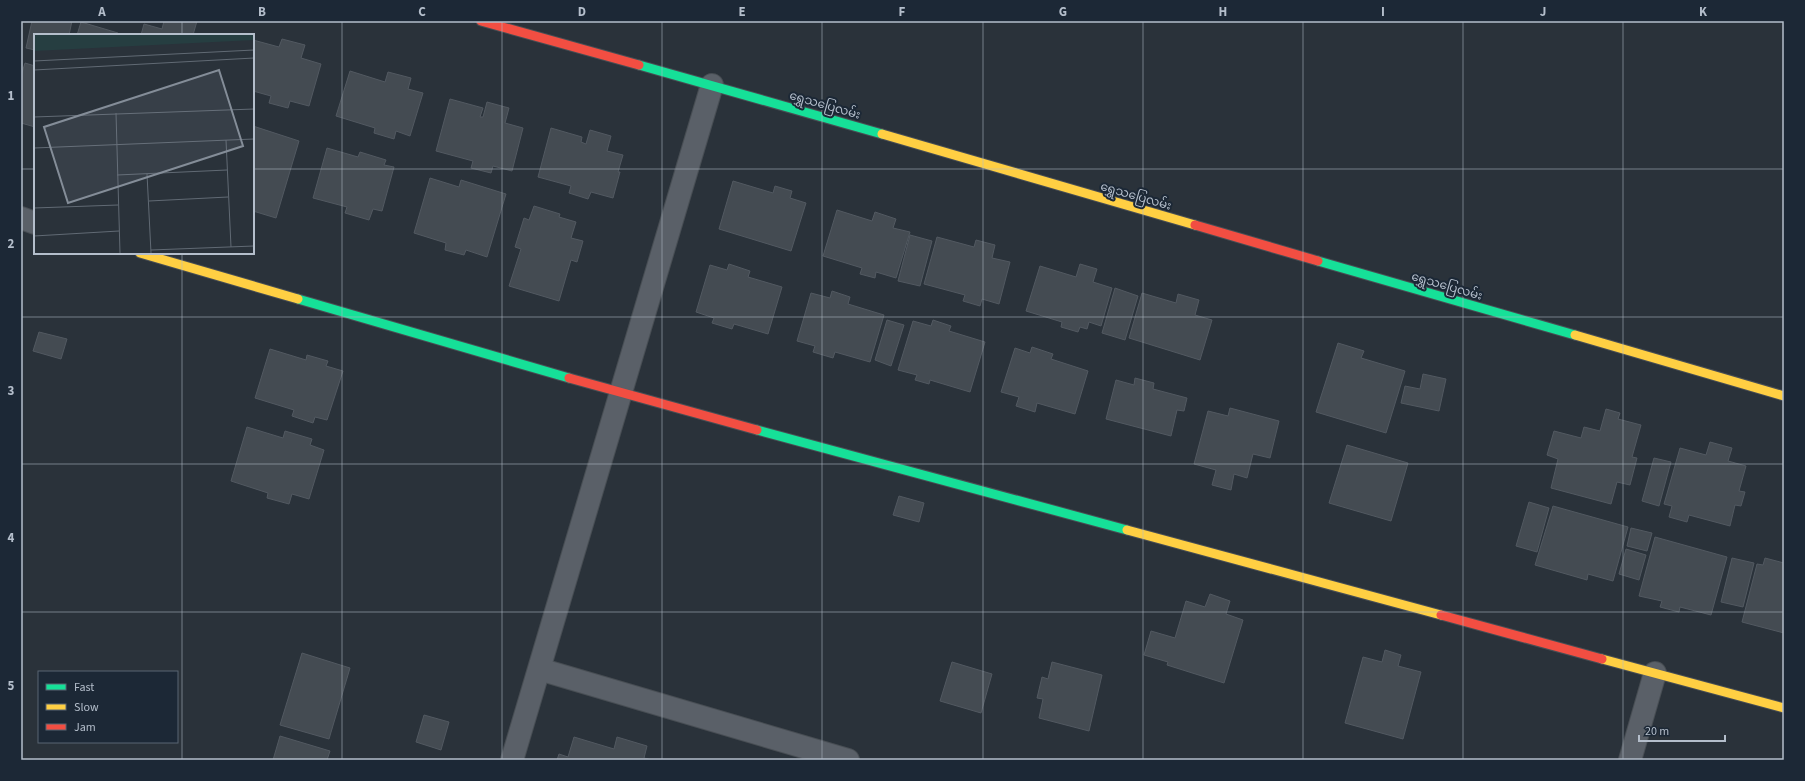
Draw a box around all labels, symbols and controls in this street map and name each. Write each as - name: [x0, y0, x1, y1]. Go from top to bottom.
- text: A: [97, 3, 106, 21]
- text: B: [258, 3, 266, 21]
- text: C: [418, 3, 426, 21]
- text: D: [578, 3, 586, 21]
- text: E: [738, 3, 746, 21]
- text: F: [899, 3, 906, 21]
- text: G: [1059, 3, 1067, 21]
- text: H: [1219, 3, 1227, 21]
- text: I: [1381, 3, 1385, 21]
- text: J: [1540, 3, 1546, 21]
- text: K: [1699, 3, 1708, 21]
- inset map: [34, 34, 254, 254]
- street label: ရွှေသပြေလမ်း: [787, 86, 863, 125]
- text: 1: [8, 87, 15, 105]
- street label: ရွှေသပြေလမ်း: [1098, 177, 1174, 216]
- text: 2: [8, 235, 15, 253]
- street label: ရွှေသပြေလမ်း: [1409, 267, 1485, 306]
- text: 3: [8, 382, 15, 400]
- text: 4: [8, 529, 15, 547]
- legend: [38, 671, 178, 743]
- text: 5: [8, 677, 15, 695]
- text: Fast: [74, 679, 94, 696]
- text: Slow: [74, 699, 99, 716]
- scale bar: [1639, 717, 1725, 743]
- text: Jam: [74, 719, 96, 736]
- text: 20 m: [1645, 723, 1669, 740]

